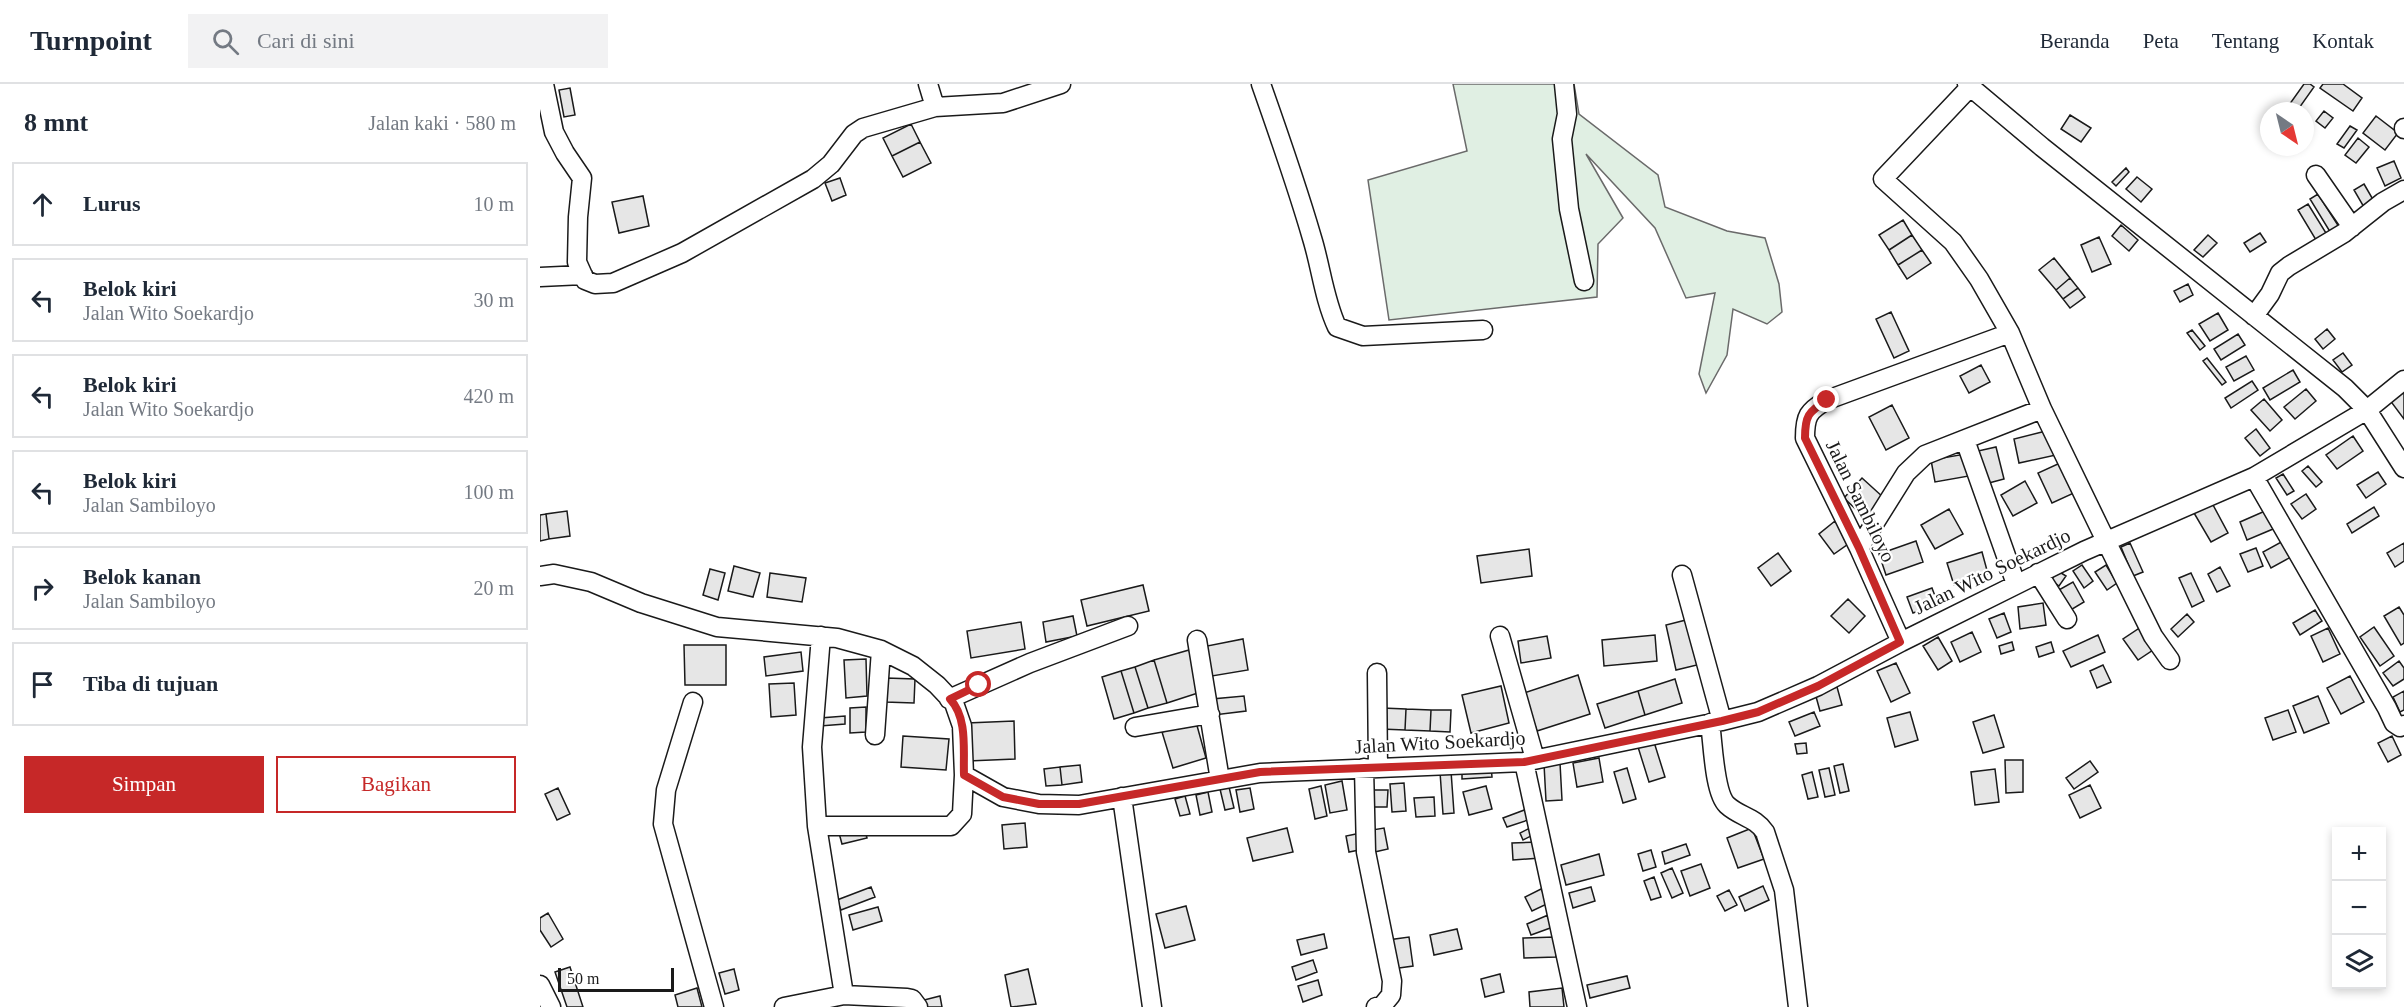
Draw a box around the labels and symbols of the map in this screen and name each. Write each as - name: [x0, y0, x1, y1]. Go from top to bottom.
- north arrow: [2260, 102, 2314, 156]
- route end: [1813, 386, 1839, 412]
- street label: Jalan Sambiloyo: [1821, 437, 1900, 566]
- street label: Jalan Wito Soekardjo: [1910, 524, 2074, 619]
- route start: [965, 671, 991, 697]
- street label: Jalan Wito Soekardjo: [1354, 727, 1526, 758]
- scale bar: [558, 965, 674, 992]

